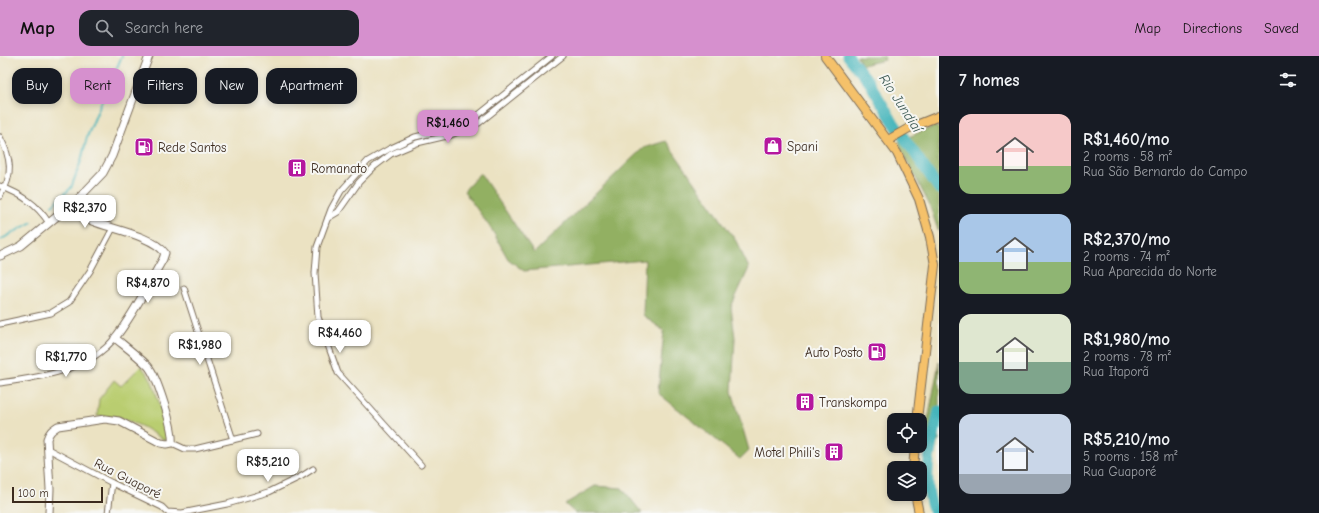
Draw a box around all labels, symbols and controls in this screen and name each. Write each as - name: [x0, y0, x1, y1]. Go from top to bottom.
- search box: [79, 10, 359, 46]
- text: Map: [20, 17, 55, 39]
- icon: search: [93, 17, 115, 39]
- text: Search here: [125, 19, 203, 37]
- text: Map: [1134, 20, 1161, 37]
- text: Directions: [1183, 20, 1242, 37]
- text: Saved: [1264, 20, 1299, 37]
- chip: Buy: [12, 68, 62, 104]
- chip: Rent: [70, 68, 125, 104]
- chip: Filters: [133, 68, 197, 104]
- chip: New: [205, 68, 258, 104]
- chip: Apartment: [266, 68, 357, 104]
- icon: filters: [1277, 69, 1299, 91]
- water label: Rio Jundiaí: [875, 71, 927, 137]
- text: 7 homes: [959, 71, 1020, 90]
- pin: R$1,460: [411, 110, 485, 144]
- text: R$1,460: [426, 115, 470, 130]
- icon: home: [991, 130, 1039, 178]
- text: R$1,460/mo: [1083, 130, 1169, 149]
- shop icon: Spani: [762, 135, 784, 157]
- fuel station icon: Rede Santos: [133, 136, 155, 158]
- place label: Spani: [787, 139, 818, 154]
- place label: Rede Santos: [158, 140, 226, 155]
- text: 2 rooms · 58 m²: [1083, 149, 1172, 164]
- building icon: Romanato: [286, 157, 308, 179]
- place label: Romanato: [311, 161, 367, 176]
- text: Rua São Bernardo do Campo: [1083, 164, 1247, 179]
- pin: R$2,370: [48, 195, 122, 229]
- text: R$2,370: [63, 200, 107, 215]
- icon: home: [991, 230, 1039, 278]
- text: R$2,370/mo: [1083, 230, 1170, 249]
- text: 2 rooms · 74 m²: [1083, 249, 1170, 264]
- text: Rua Aparecida do Norte: [1083, 264, 1217, 279]
- pin: R$4,870: [111, 270, 185, 304]
- text: R$4,870: [126, 275, 170, 290]
- pin: R$4,460: [303, 320, 377, 354]
- text: R$4,460: [318, 325, 362, 340]
- icon: home: [991, 330, 1039, 378]
- text: R$1,980/mo: [1083, 330, 1170, 349]
- pin: R$1,980: [163, 332, 237, 366]
- text: R$1,980: [178, 337, 222, 352]
- fuel station icon: Auto Posto: [866, 341, 888, 363]
- pin: R$1,770: [29, 344, 103, 378]
- place label: Auto Posto: [805, 345, 863, 360]
- text: R$1,770: [45, 349, 87, 364]
- text: 2 rooms · 78 m²: [1083, 349, 1171, 364]
- text: Rua Itaporã: [1083, 364, 1149, 379]
- building icon: Transkompa: [794, 391, 816, 413]
- place label: Transkompa: [819, 395, 887, 410]
- map controls: [887, 413, 927, 501]
- button: locate: [887, 413, 927, 453]
- icon: home: [991, 430, 1039, 478]
- text: R$5,210/mo: [1083, 430, 1170, 449]
- building icon: Motel Phili's: [823, 441, 845, 463]
- place label: Motel Phili's: [754, 445, 820, 460]
- pin: R$5,210: [231, 449, 305, 483]
- text: 5 rooms · 158 m²: [1083, 449, 1177, 464]
- text: R$5,210: [246, 454, 290, 469]
- street label: Rua Guaporé: [92, 455, 164, 502]
- button: layers: [887, 461, 927, 501]
- text: Rua Guaporé: [1083, 464, 1156, 479]
- scale bar: [12, 485, 103, 504]
- text: 100 m: [18, 487, 49, 500]

